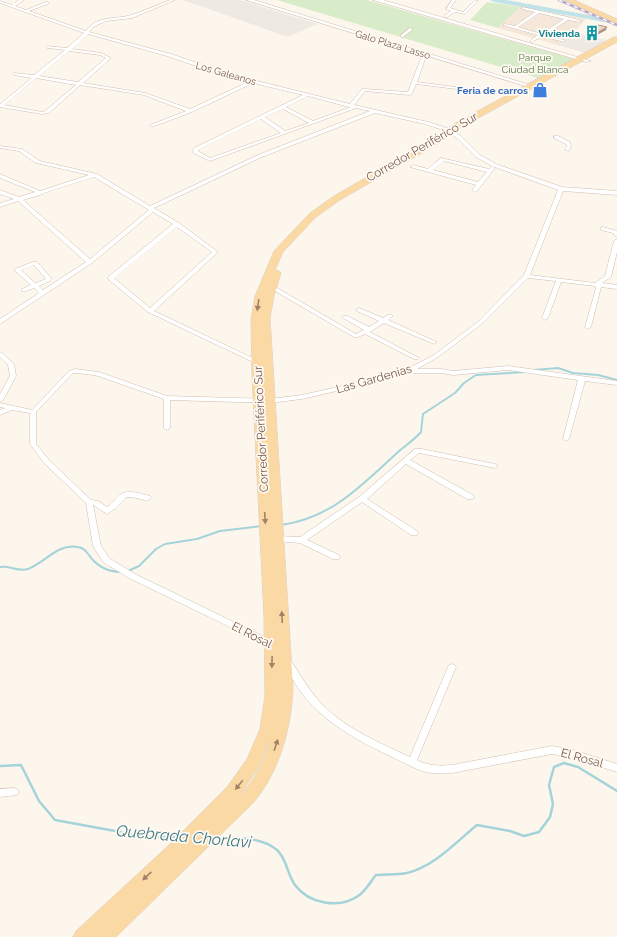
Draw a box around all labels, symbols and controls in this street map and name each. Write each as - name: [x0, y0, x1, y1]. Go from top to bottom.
- building icon: Vivienda: [583, 24, 601, 42]
- street label: Galo Plaza Lasso: [354, 28, 432, 61]
- place label: Vivienda: [538, 28, 580, 39]
- park label: Parque Ciudad Blanca: [501, 52, 569, 75]
- street label: Los Galeanos: [194, 60, 257, 87]
- shop icon: Feria de carros: [531, 81, 549, 99]
- place label: Feria de carros: [457, 85, 528, 96]
- street label: Corredor Periférico Sur: [364, 109, 481, 185]
- one-way arrow: [255, 299, 261, 311]
- street label: Las Gardenias: [335, 361, 414, 396]
- street label: Corredor Periférico Sur: [251, 365, 271, 493]
- one-way arrow: [262, 512, 269, 524]
- one-way arrow: [279, 610, 285, 623]
- street label: El Rosal: [229, 619, 275, 651]
- one-way arrow: [269, 656, 275, 669]
- one-way arrow: [274, 739, 280, 751]
- street label: El Rosal: [559, 746, 606, 771]
- one-way arrow: [235, 779, 243, 790]
- water label: Quebrada Chorlavi: [115, 821, 253, 852]
- one-way arrow: [142, 872, 152, 881]

